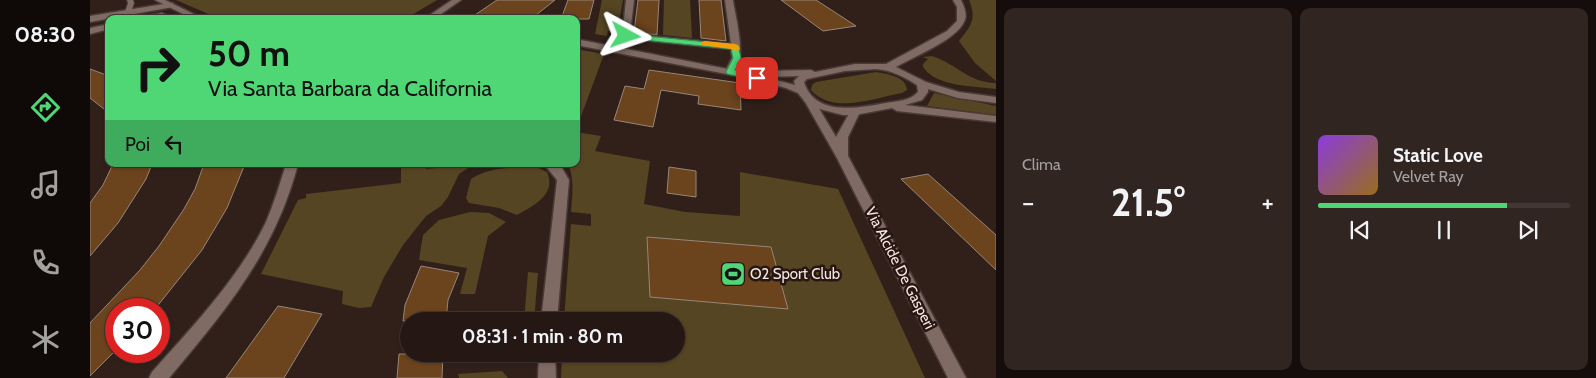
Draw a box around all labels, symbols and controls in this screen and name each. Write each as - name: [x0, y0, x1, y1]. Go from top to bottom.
- position arrow: [599, 9, 651, 61]
- text: 08:30: [14, 21, 76, 48]
- text: 50 m: [208, 32, 290, 75]
- icon: right: [125, 35, 190, 100]
- pin: [736, 57, 778, 99]
- icon: arrive: [743, 64, 771, 92]
- text: Via Santa Barbara da California: [208, 75, 492, 102]
- icon: directions: [28, 90, 63, 125]
- icon: left: [160, 130, 188, 158]
- text: Poi: [125, 133, 150, 156]
- text: Static Love: [1393, 144, 1483, 167]
- text: Clima: [1022, 155, 1061, 174]
- icon: music: [28, 167, 63, 202]
- text: Velvet Ray: [1393, 167, 1464, 186]
- text: 21.5°: [1111, 179, 1185, 226]
- text: −: [1022, 185, 1034, 219]
- text: +: [1262, 185, 1274, 219]
- street label: Via Alcide De Gasperi: [861, 204, 939, 332]
- icon: previous: [1346, 216, 1374, 244]
- icon: pause: [1430, 216, 1458, 244]
- icon: next: [1514, 216, 1542, 244]
- icon: phone: [28, 245, 63, 280]
- sports icon: O2 Sport Club: [720, 261, 746, 287]
- place label: O2 Sport Club: [750, 265, 840, 283]
- speed limit sign: 30: [105, 298, 170, 363]
- icon: climate: [28, 322, 63, 357]
- text: 08:31 · 1 min · 80 m: [462, 325, 623, 348]

